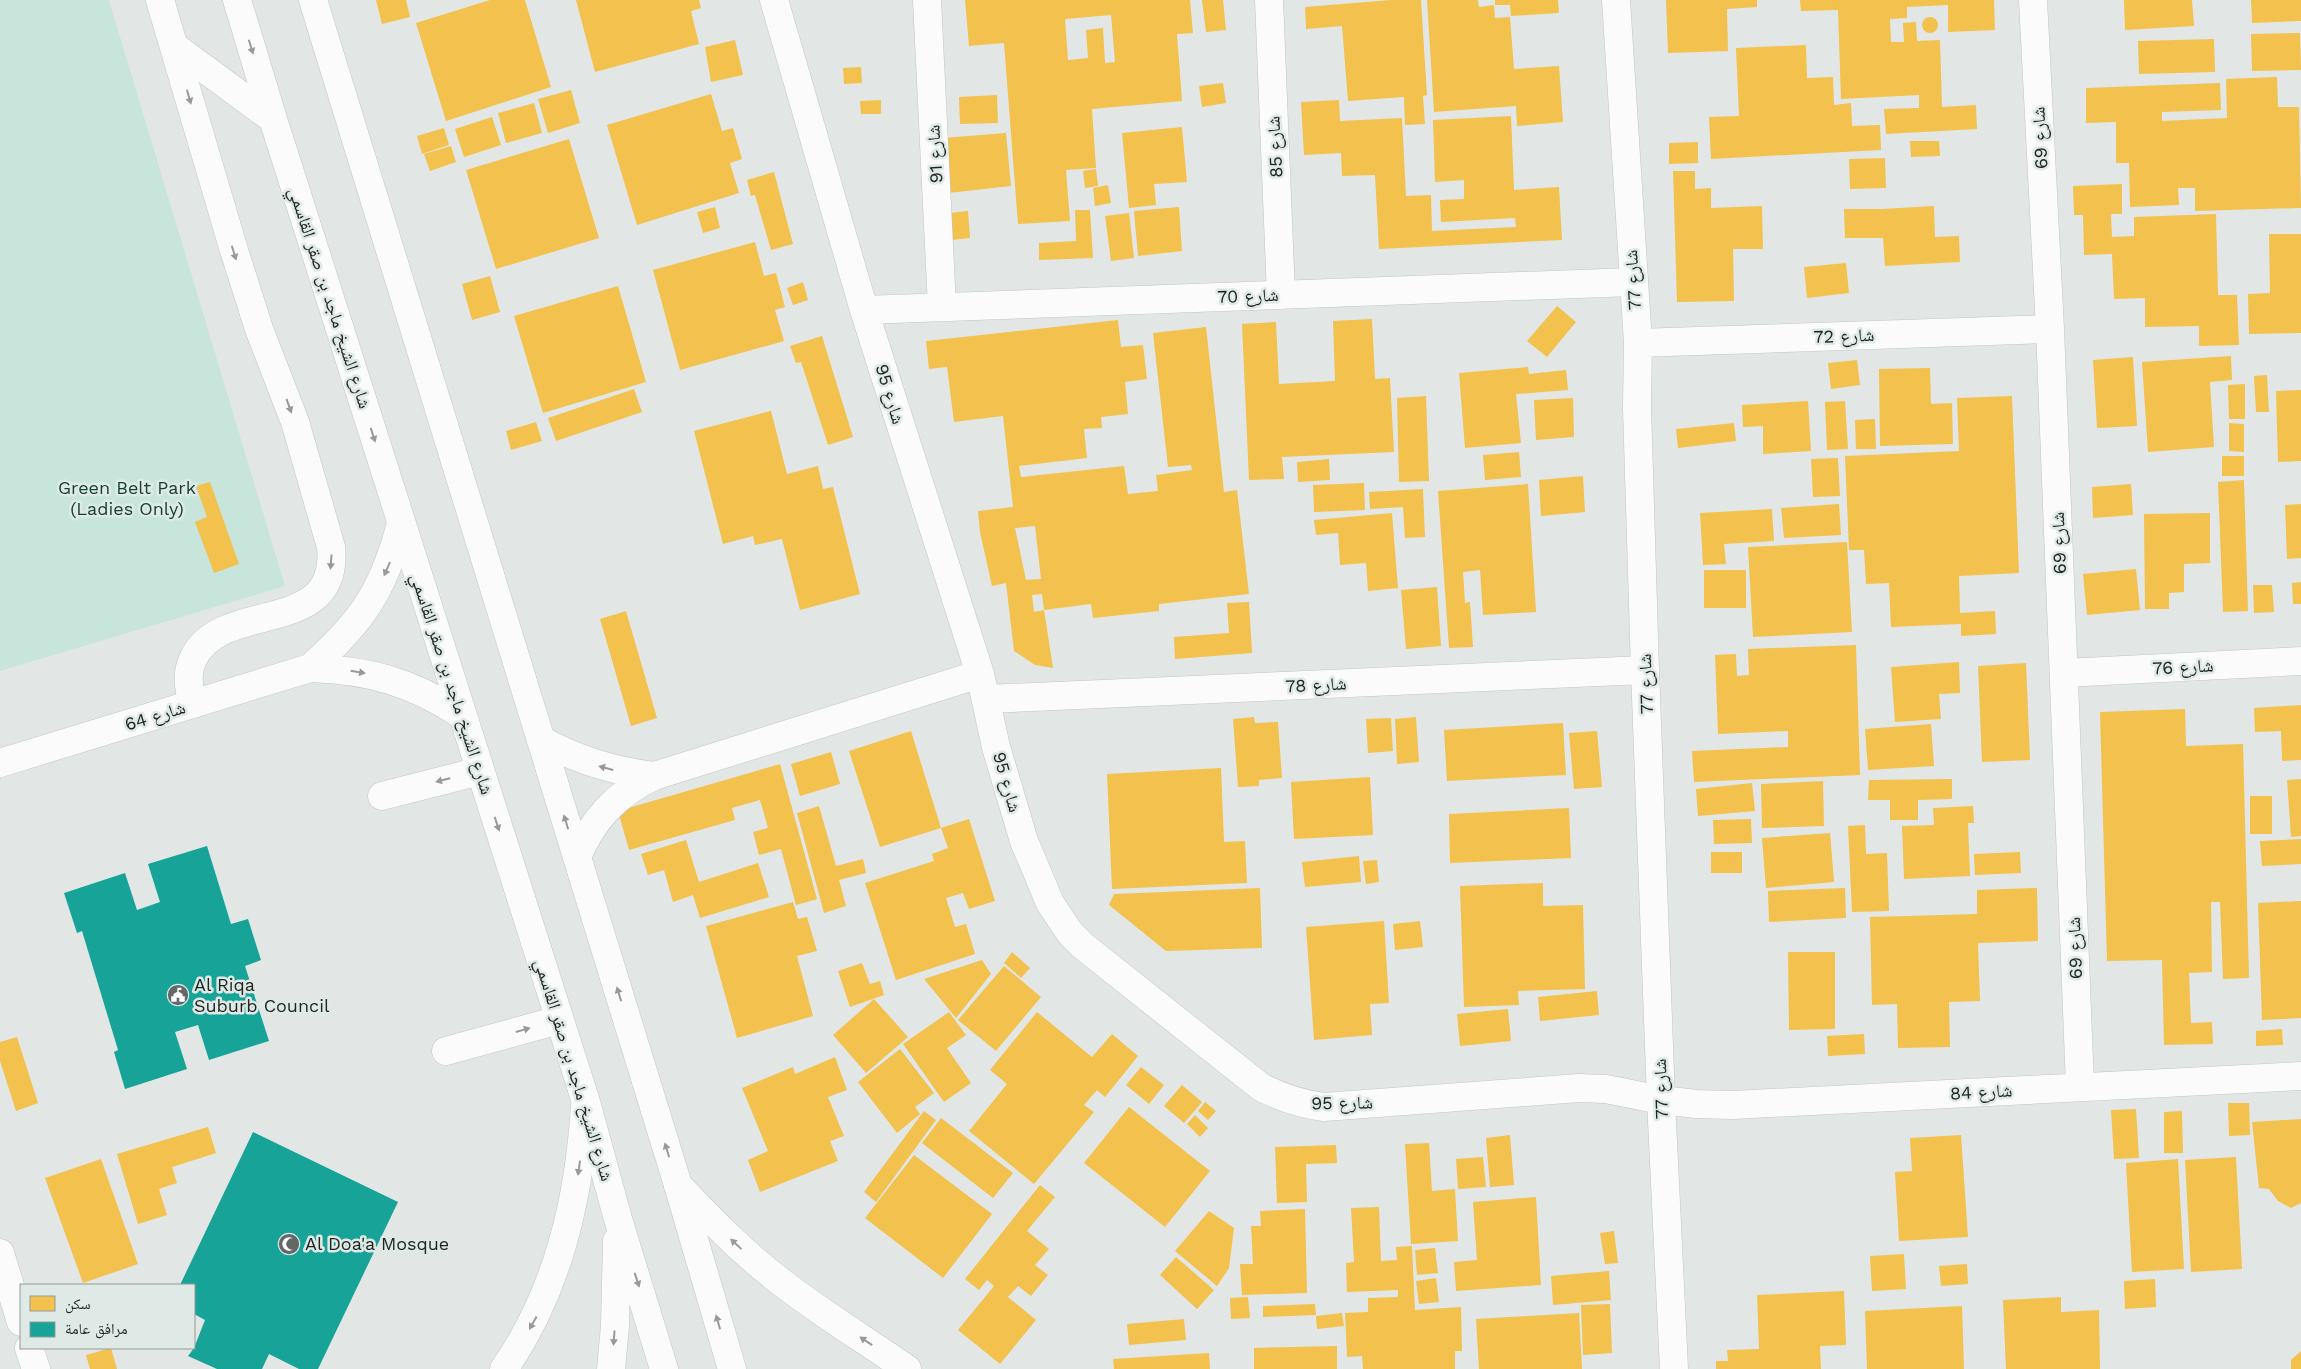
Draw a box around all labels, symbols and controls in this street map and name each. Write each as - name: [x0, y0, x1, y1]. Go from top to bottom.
- one-way arrow: [247, 39, 255, 54]
- one-way arrow: [186, 90, 194, 105]
- street label: شارع 69: [2027, 106, 2053, 170]
- street label: شارع 85: [1262, 115, 1288, 179]
- street label: شارع 91: [922, 124, 948, 184]
- street label: شارع الشيخ ماجد بن صقر القاسمي: [280, 185, 376, 412]
- one-way arrow: [231, 246, 239, 261]
- street label: شارع 77: [1620, 249, 1646, 311]
- street label: شارع 70: [1217, 284, 1279, 308]
- street label: شارع 72: [1813, 324, 1875, 348]
- street label: شارع 95: [870, 361, 910, 427]
- one-way arrow: [285, 399, 293, 414]
- one-way arrow: [370, 428, 378, 443]
- park label: Green Belt Park (Ladies Only): [58, 477, 196, 519]
- street label: شارع 69: [2047, 511, 2071, 575]
- one-way arrow: [326, 555, 334, 571]
- one-way arrow: [383, 562, 391, 576]
- street label: شارع الشيخ ماجد بن صقر القاسمي: [402, 571, 498, 798]
- street label: شارع 77: [1634, 653, 1658, 715]
- street label: شارع 76: [2152, 654, 2214, 680]
- one-way arrow: [351, 668, 367, 676]
- street label: شارع 78: [1285, 672, 1347, 698]
- street label: شارع 64: [122, 696, 188, 736]
- street label: شارع 95: [988, 749, 1026, 815]
- one-way arrow: [598, 763, 613, 771]
- one-way arrow: [436, 776, 451, 784]
- one-way arrow: [562, 815, 569, 830]
- one-way arrow: [493, 816, 501, 831]
- street label: شارع 69: [2063, 916, 2087, 980]
- street label: شارع الشيخ ماجد بن صقر القاسمي: [526, 956, 618, 1185]
- place label: Al Riqa Suburb Council: [194, 974, 330, 1016]
- public building icon: Al Riqa Suburb Council: [166, 983, 190, 1007]
- one-way arrow: [615, 987, 622, 1002]
- one-way arrow: [515, 1025, 530, 1033]
- street label: شارع 77: [1649, 1058, 1673, 1120]
- street label: شارع 84: [1949, 1079, 2013, 1105]
- street label: شارع 95: [1311, 1091, 1373, 1115]
- one-way arrow: [663, 1142, 670, 1157]
- one-way arrow: [575, 1160, 583, 1176]
- mosque icon: Al Doa'a Mosque: [277, 1232, 301, 1256]
- place label: Al Doa'a Mosque: [305, 1233, 449, 1254]
- one-way arrow: [731, 1238, 743, 1250]
- one-way arrow: [633, 1273, 641, 1288]
- legend: [20, 1284, 195, 1349]
- text: سكن: [65, 1295, 91, 1314]
- one-way arrow: [714, 1315, 722, 1330]
- one-way arrow: [528, 1316, 537, 1329]
- text: مرافق عامة: [65, 1320, 128, 1339]
- one-way arrow: [610, 1330, 618, 1346]
- one-way arrow: [860, 1336, 873, 1346]

